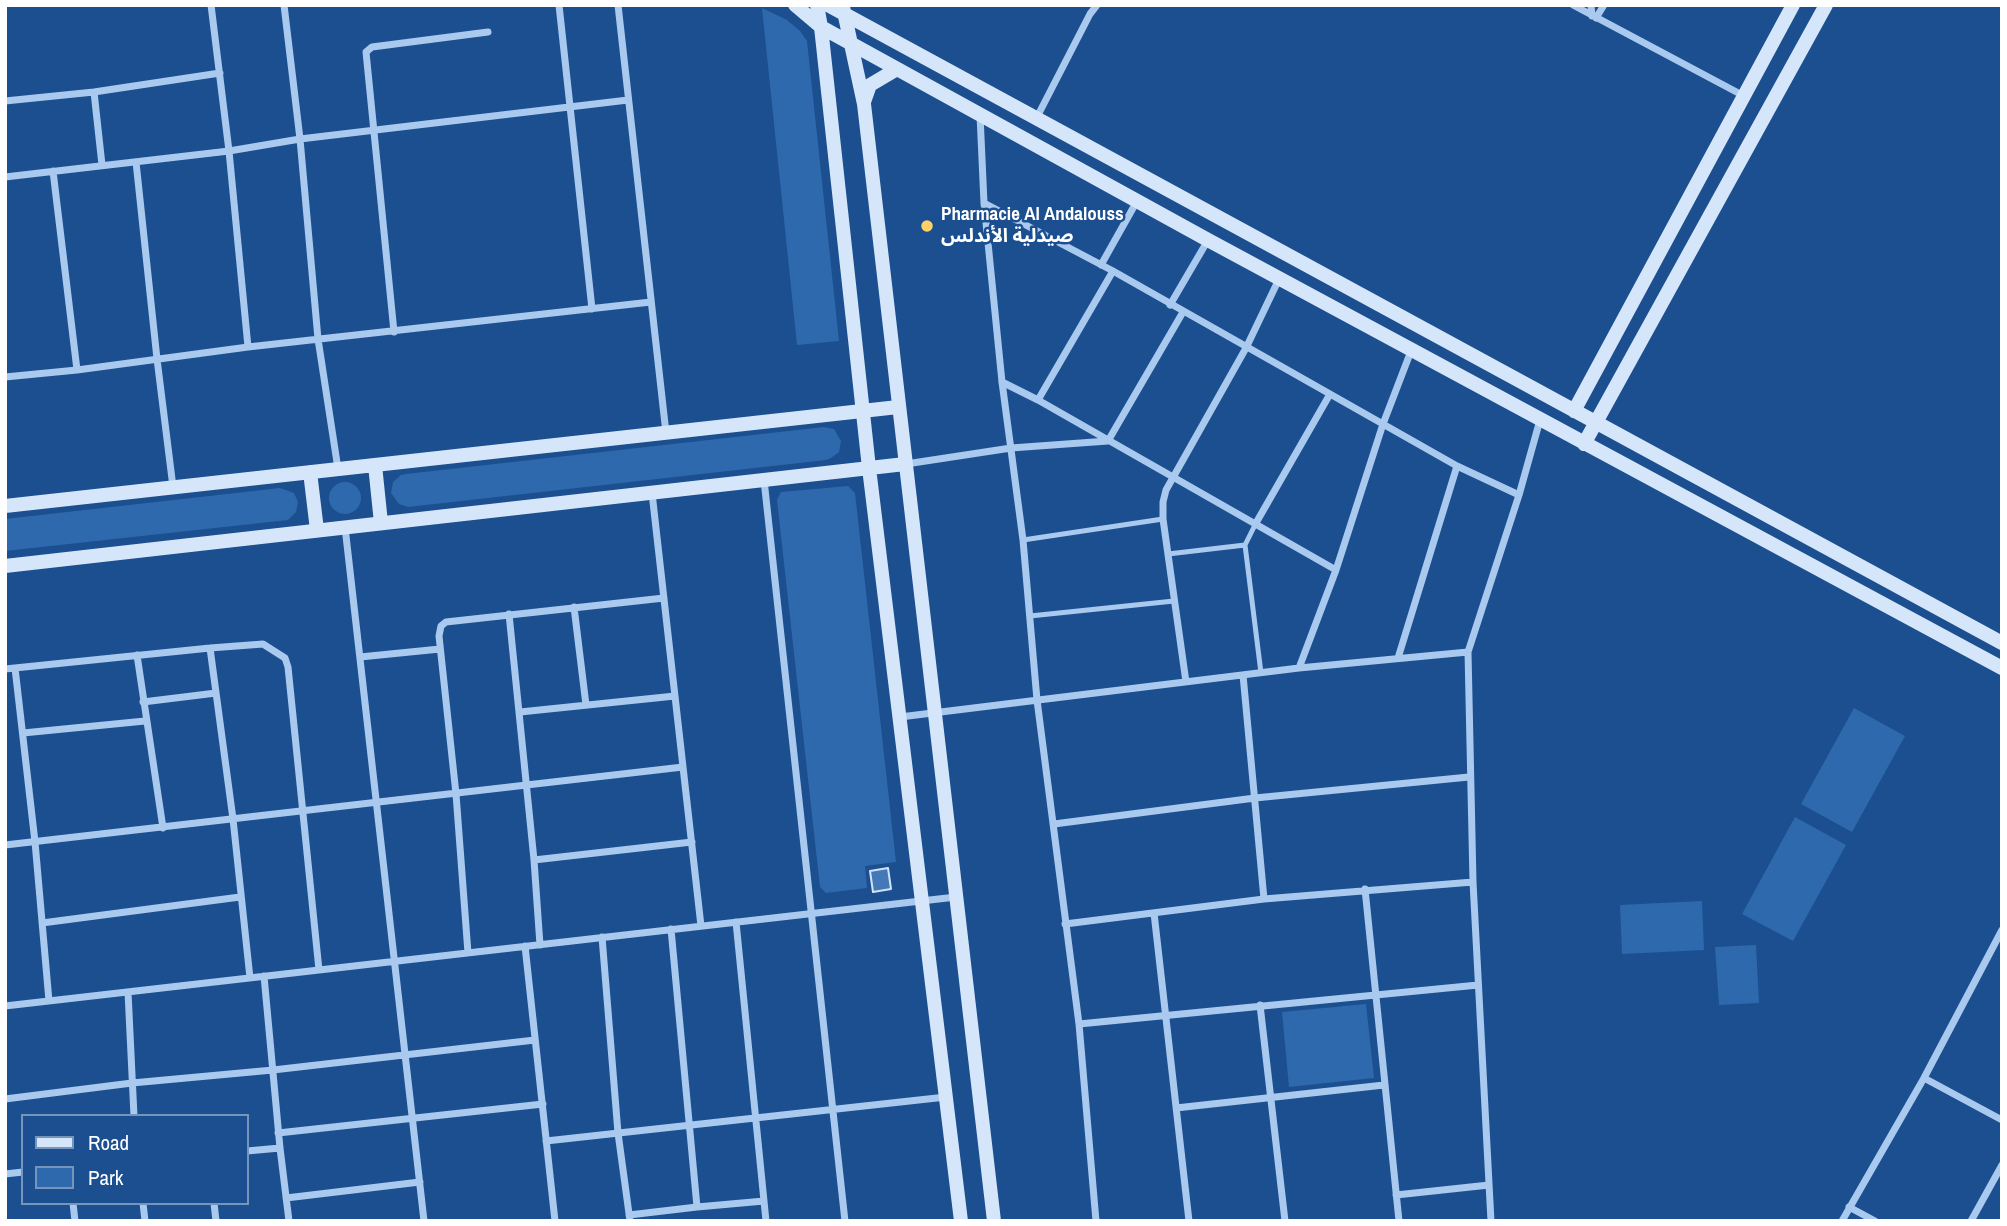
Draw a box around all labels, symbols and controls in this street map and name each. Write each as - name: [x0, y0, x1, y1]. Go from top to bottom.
- place label: Pharmacie Al Andalouss صيدلية الأندلس: [941, 204, 1124, 248]
- marker: Pharmacie Al Andalouss صيدلية الأندلس: [919, 218, 935, 234]
- legend: [21, 1114, 248, 1205]
- text: Road: [88, 1128, 129, 1157]
- text: Park: [88, 1163, 123, 1192]

